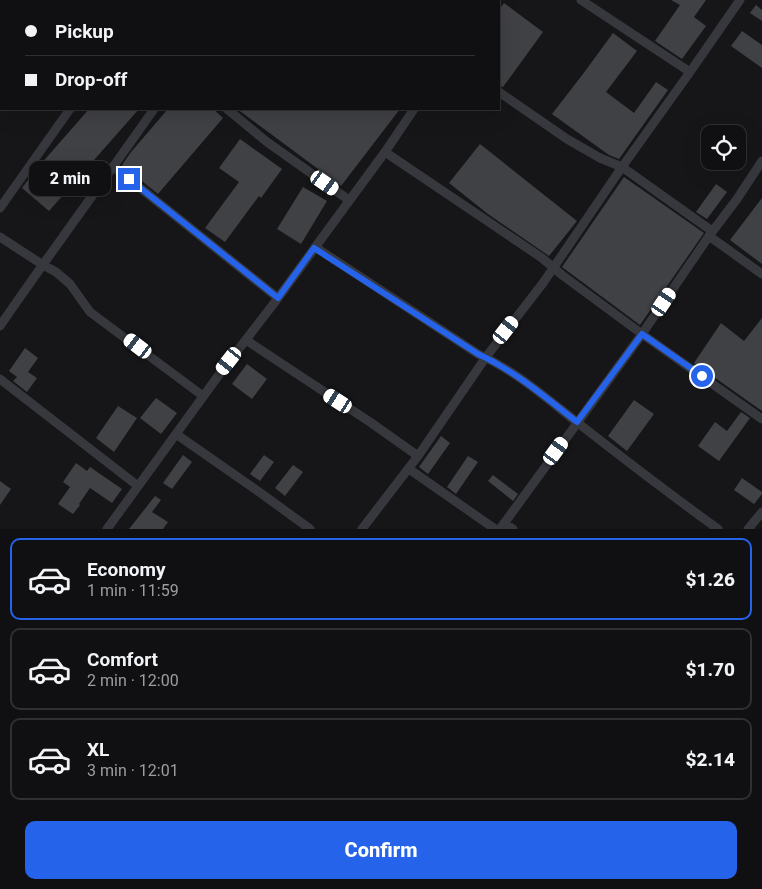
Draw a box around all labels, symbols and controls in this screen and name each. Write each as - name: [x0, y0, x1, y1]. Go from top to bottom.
- text: Pickup: [55, 20, 114, 43]
- text: Drop-off: [55, 68, 127, 91]
- map controls: [701, 125, 746, 170]
- button: locate: [701, 125, 746, 170]
- callout: 2 min: [29, 162, 112, 196]
- route end: [118, 168, 140, 190]
- car: [308, 168, 341, 198]
- text: 2 min: [50, 169, 90, 188]
- car: [649, 285, 678, 319]
- car: [490, 314, 521, 346]
- car: [121, 331, 154, 361]
- car: [213, 345, 244, 377]
- route start: [691, 365, 713, 387]
- car: [321, 387, 354, 415]
- car: [541, 434, 570, 468]
- icon: car: [27, 557, 72, 602]
- text: Economy: [87, 558, 166, 581]
- text: $1.26: [686, 568, 735, 591]
- text: 1 min · 11:59: [87, 581, 179, 600]
- icon: car: [27, 647, 72, 692]
- text: Comfort: [87, 648, 158, 671]
- text: $1.70: [686, 658, 735, 681]
- text: 2 min · 12:00: [87, 671, 179, 690]
- icon: car: [27, 737, 72, 782]
- text: XL: [87, 738, 109, 761]
- text: $2.14: [686, 748, 735, 771]
- text: 3 min · 12:01: [87, 761, 179, 780]
- button: Confirm: [25, 821, 737, 879]

